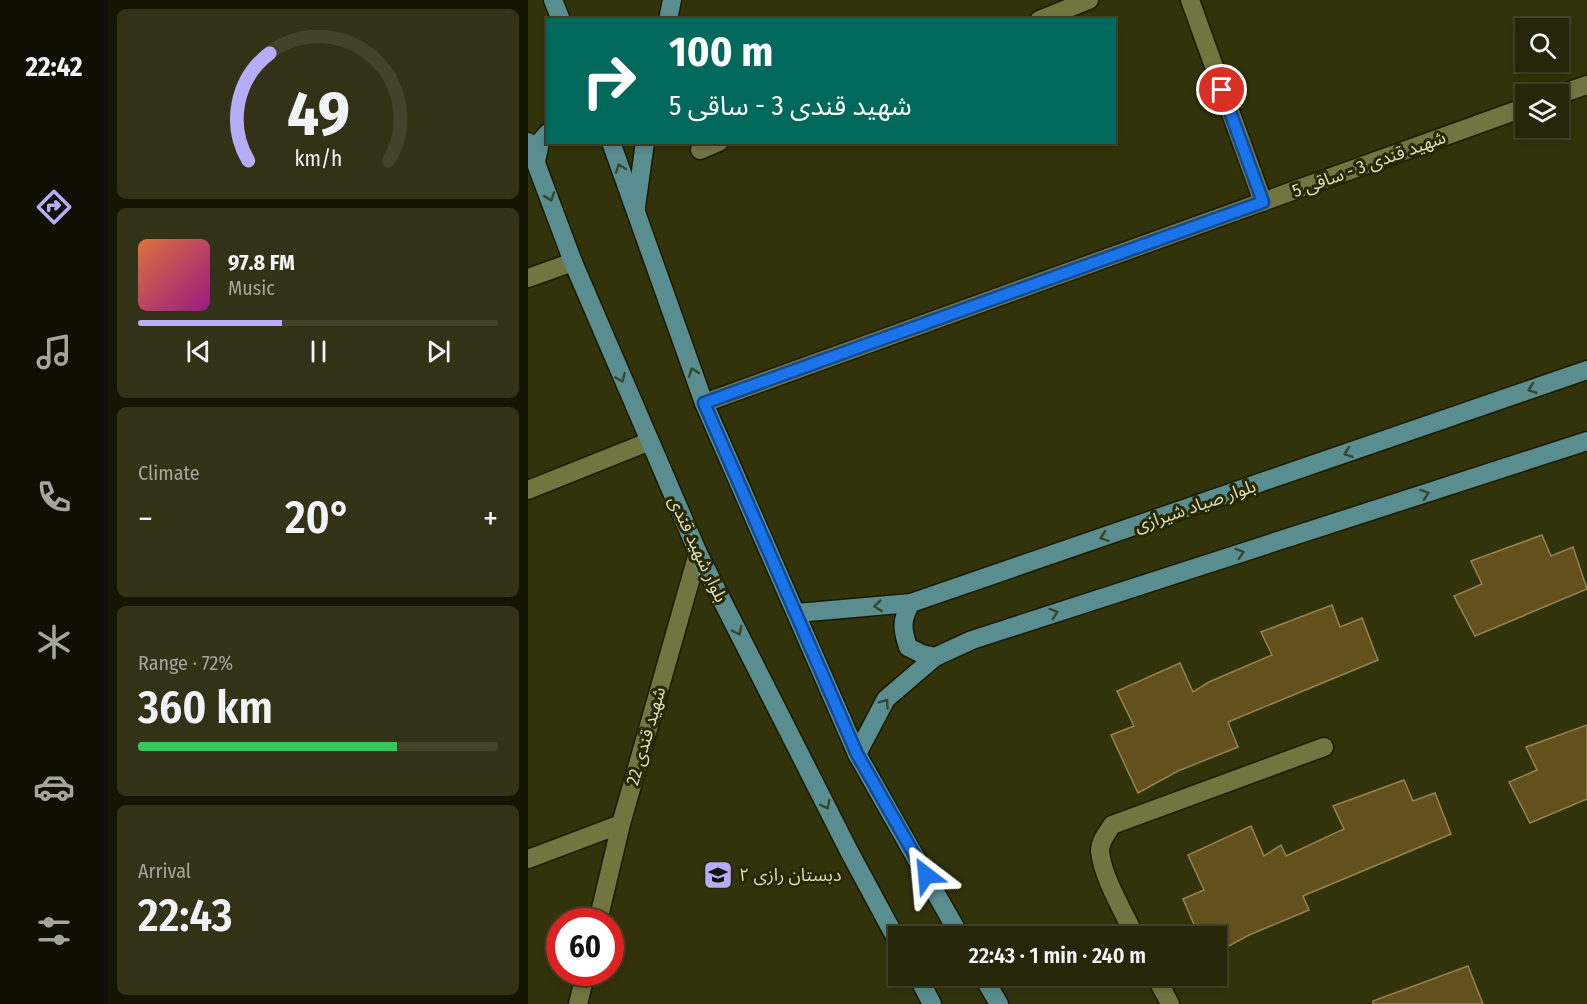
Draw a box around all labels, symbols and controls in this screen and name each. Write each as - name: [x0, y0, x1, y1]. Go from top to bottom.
- map controls: [1515, 18, 1569, 138]
- button: search: [1515, 18, 1569, 72]
- text: 100 m: [669, 27, 773, 77]
- icon: right: [570, 42, 648, 120]
- text: 22:42: [25, 51, 83, 83]
- pin: [1196, 64, 1247, 115]
- icon: arrive: [1205, 73, 1238, 106]
- text: 49: [286, 77, 350, 152]
- button: layers: [1515, 84, 1569, 138]
- text: شهید قندی 3 - ساقی 5: [669, 90, 912, 122]
- street label: شهید قندی 3 - ساقی 5: [1289, 126, 1449, 202]
- text: km/h: [294, 146, 342, 172]
- one-way arrow: [615, 163, 628, 174]
- icon: directions: [33, 186, 75, 228]
- one-way arrow: [543, 191, 556, 201]
- text: 97.8 FM: [228, 249, 295, 276]
- text: Music: [228, 276, 275, 300]
- icon: music: [33, 331, 75, 373]
- icon: previous: [182, 335, 215, 368]
- icon: pause: [302, 335, 335, 368]
- icon: next: [422, 335, 455, 368]
- one-way arrow: [687, 367, 700, 378]
- one-way arrow: [614, 372, 626, 383]
- one-way arrow: [1527, 381, 1538, 394]
- one-way arrow: [1343, 445, 1353, 458]
- text: Climate: [138, 461, 200, 485]
- street label: بلوار صیاد شیرازی: [1131, 475, 1259, 537]
- icon: phone: [33, 476, 75, 518]
- one-way arrow: [1419, 488, 1430, 501]
- text: 20°: [285, 491, 351, 545]
- street label: بلوار شهید قندی: [664, 492, 732, 606]
- text: −: [138, 499, 153, 539]
- text: +: [483, 499, 498, 539]
- one-way arrow: [1099, 530, 1110, 543]
- one-way arrow: [1234, 548, 1245, 561]
- one-way arrow: [873, 599, 882, 612]
- one-way arrow: [1048, 608, 1059, 621]
- icon: climate: [33, 621, 75, 663]
- one-way arrow: [731, 625, 742, 636]
- text: Range · 72%: [138, 651, 233, 675]
- text: 360 km: [138, 681, 273, 735]
- street label: شهید قندی 22: [621, 684, 671, 788]
- one-way arrow: [878, 698, 889, 709]
- icon: car: [33, 766, 75, 808]
- one-way arrow: [819, 799, 830, 810]
- position arrow: [894, 843, 958, 907]
- text: Arrival: [138, 859, 191, 883]
- school or university icon: دبستان رازی ۲: [702, 859, 734, 891]
- place label: دبستان رازی ۲: [739, 864, 842, 886]
- text: 22:43: [138, 889, 233, 943]
- speed limit sign: 60: [546, 908, 624, 986]
- icon: filters: [33, 910, 75, 952]
- text: 22:43 · 1 min · 240 m: [969, 942, 1146, 969]

